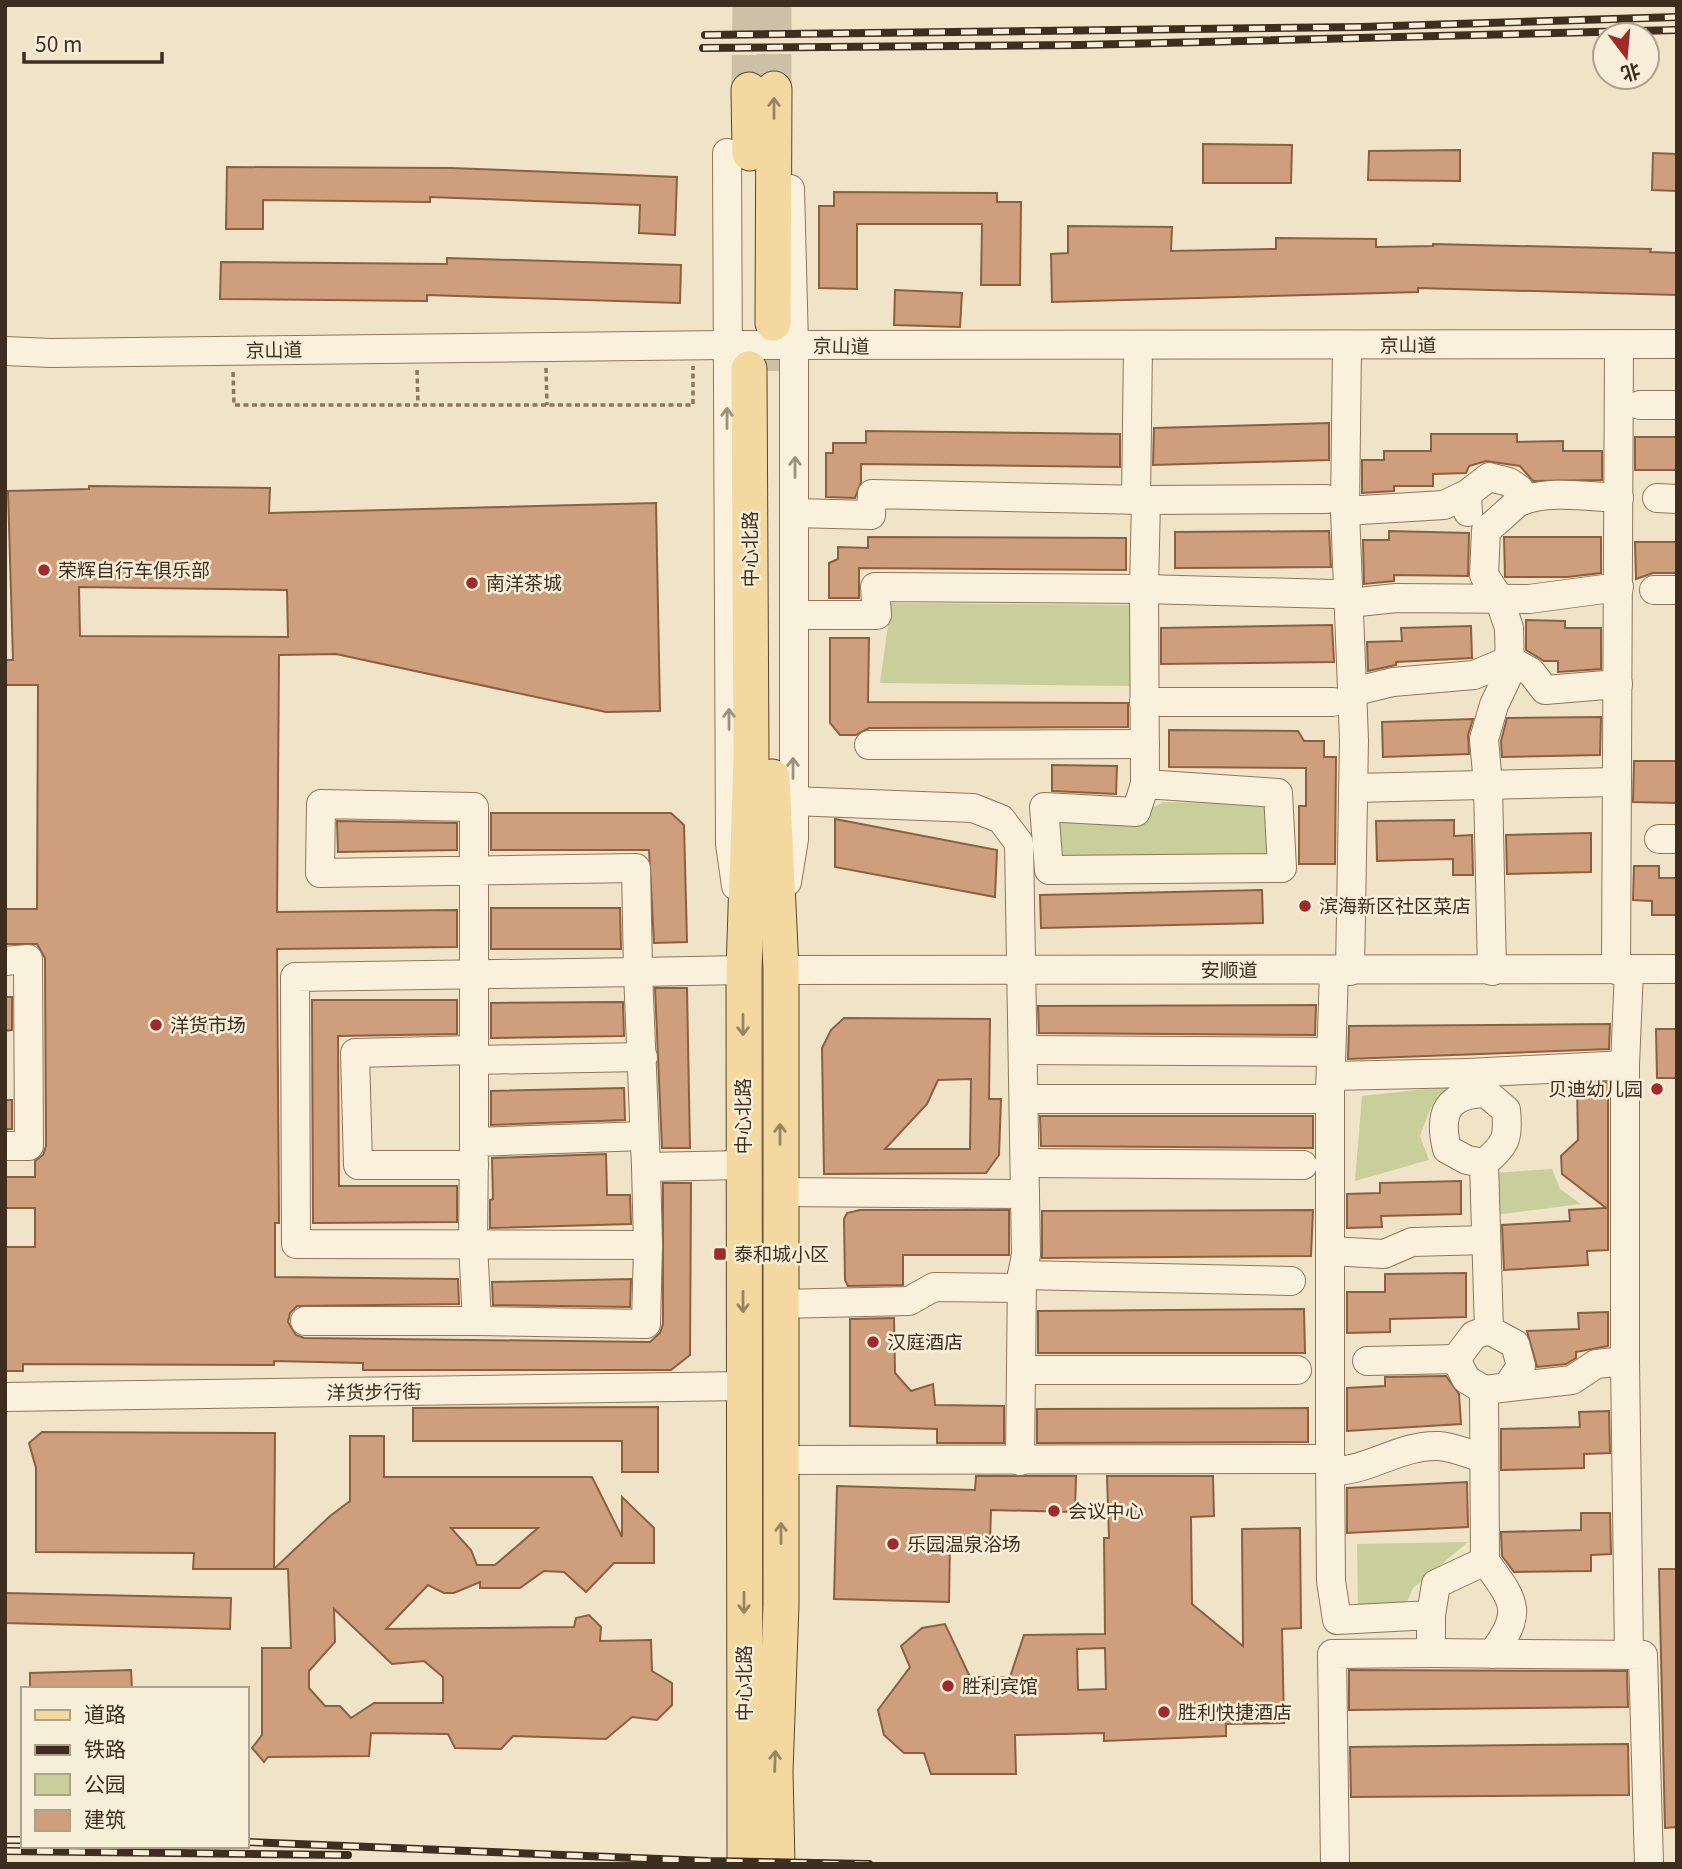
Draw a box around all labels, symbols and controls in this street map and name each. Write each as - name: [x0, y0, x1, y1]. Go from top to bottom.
- scale bar: [24, 21, 163, 65]
- north arrow: [1591, 21, 1661, 91]
- text: 50 m: [35, 28, 82, 58]
- text: 北: [1618, 58, 1644, 89]
- one-way arrow: [767, 96, 781, 119]
- street label: 京山道: [1379, 330, 1437, 357]
- street label: 京山道: [812, 331, 870, 358]
- street label: 京山道: [245, 335, 303, 362]
- one-way arrow: [720, 407, 734, 430]
- one-way arrow: [788, 456, 802, 479]
- street label: 中心北路: [735, 511, 762, 587]
- place label: 荣辉自行车俱乐部: [58, 555, 210, 582]
- marker: 荣辉自行车俱乐部: [36, 562, 52, 578]
- place label: 南洋茶城: [486, 568, 562, 595]
- marker: 南洋茶城: [464, 575, 480, 591]
- one-way arrow: [722, 708, 736, 731]
- one-way arrow: [786, 757, 800, 780]
- place label: 滨海新区社区菜店: [1319, 891, 1471, 918]
- marker: 滨海新区社区菜店: [1297, 898, 1313, 914]
- street label: 安顺道: [1200, 955, 1258, 982]
- place label: 洋货市场: [170, 1010, 246, 1037]
- one-way arrow: [736, 1013, 750, 1036]
- marker: 洋货市场: [148, 1017, 164, 1033]
- place label: 贝迪幼儿园: [1548, 1074, 1643, 1101]
- street label: 中心北路: [728, 1078, 755, 1154]
- marker: 贝迪幼儿园: [1649, 1081, 1665, 1097]
- one-way arrow: [773, 1123, 787, 1146]
- place label: 泰和城小区: [734, 1239, 829, 1266]
- marker: 泰和城小区: [712, 1246, 728, 1262]
- one-way arrow: [736, 1290, 750, 1313]
- place label: 汉庭酒店: [887, 1327, 963, 1354]
- marker: 汉庭酒店: [865, 1334, 881, 1350]
- street label: 洋货步行街: [326, 1376, 422, 1405]
- place label: 会议中心: [1068, 1496, 1144, 1523]
- marker: 会议中心: [1046, 1503, 1062, 1519]
- one-way arrow: [774, 1522, 788, 1545]
- place label: 乐园温泉浴场: [907, 1529, 1021, 1556]
- marker: 乐园温泉浴场: [885, 1536, 901, 1552]
- one-way arrow: [737, 1591, 751, 1614]
- street label: 中心北路: [729, 1645, 756, 1721]
- place label: 胜利宾馆: [962, 1671, 1038, 1698]
- marker: 胜利宾馆: [940, 1678, 956, 1694]
- legend: [21, 1687, 248, 1848]
- place label: 胜利快捷酒店: [1178, 1697, 1292, 1724]
- text: 道路: [84, 1698, 126, 1728]
- marker: 胜利快捷酒店: [1156, 1704, 1172, 1720]
- text: 铁路: [84, 1733, 126, 1763]
- one-way arrow: [769, 1750, 782, 1773]
- text: 公园: [84, 1768, 126, 1798]
- text: 建筑: [84, 1803, 126, 1833]

